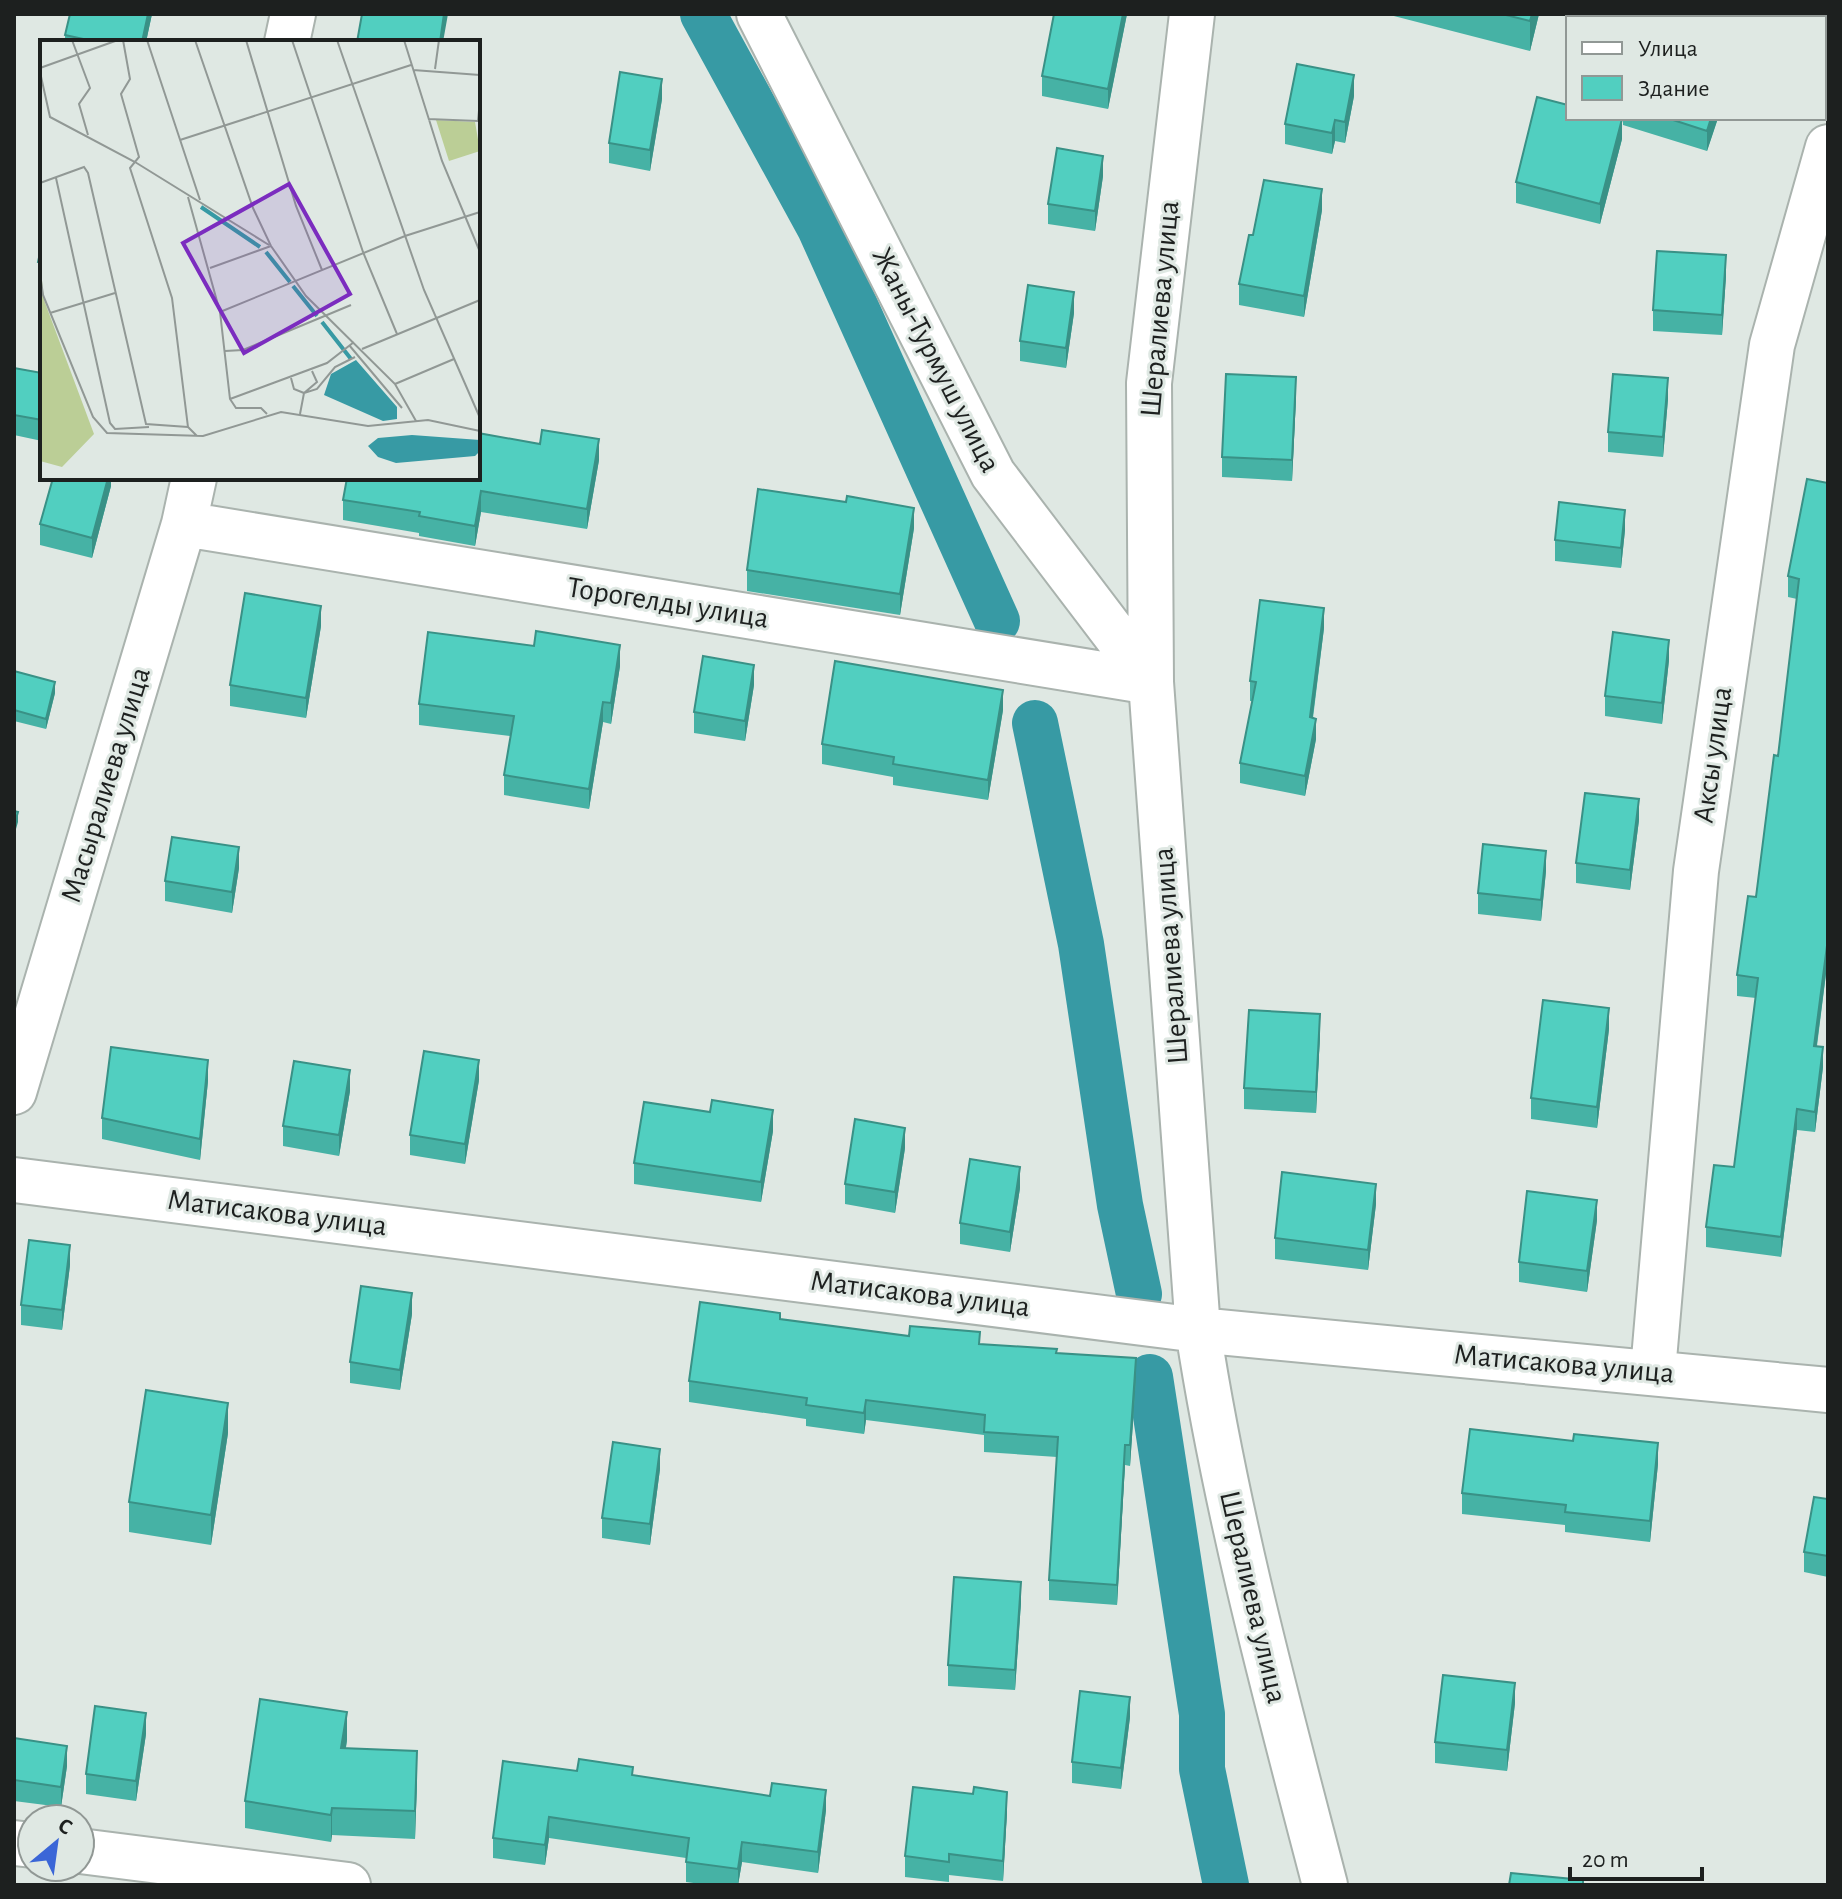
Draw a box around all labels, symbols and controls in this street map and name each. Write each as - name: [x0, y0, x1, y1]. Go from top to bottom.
- legend: [1566, 16, 1826, 120]
- text: Улица: [1638, 37, 1698, 61]
- inset map: [40, 40, 480, 480]
- text: Здание: [1638, 77, 1709, 101]
- street label: Шералиева улица: [1136, 199, 1184, 419]
- street label: Жаны-Турмуш улица: [866, 243, 1006, 477]
- street label: Торогелды улица: [565, 572, 771, 634]
- street label: Масыралиева улица: [56, 664, 156, 906]
- street label: Аксы улица: [1689, 685, 1737, 825]
- street label: Шералиева улица: [1148, 847, 1194, 1065]
- street label: Матисакова улица: [165, 1185, 389, 1241]
- street label: Матисакова улица: [808, 1266, 1032, 1322]
- street label: Матисакова улица: [1453, 1339, 1675, 1389]
- street label: Шералиева улица: [1214, 1488, 1292, 1706]
- north arrow: [16, 1803, 96, 1883]
- text: С: [55, 1814, 76, 1839]
- scale bar: [1570, 1831, 1702, 1881]
- text: 20 m: [1582, 1848, 1629, 1872]

